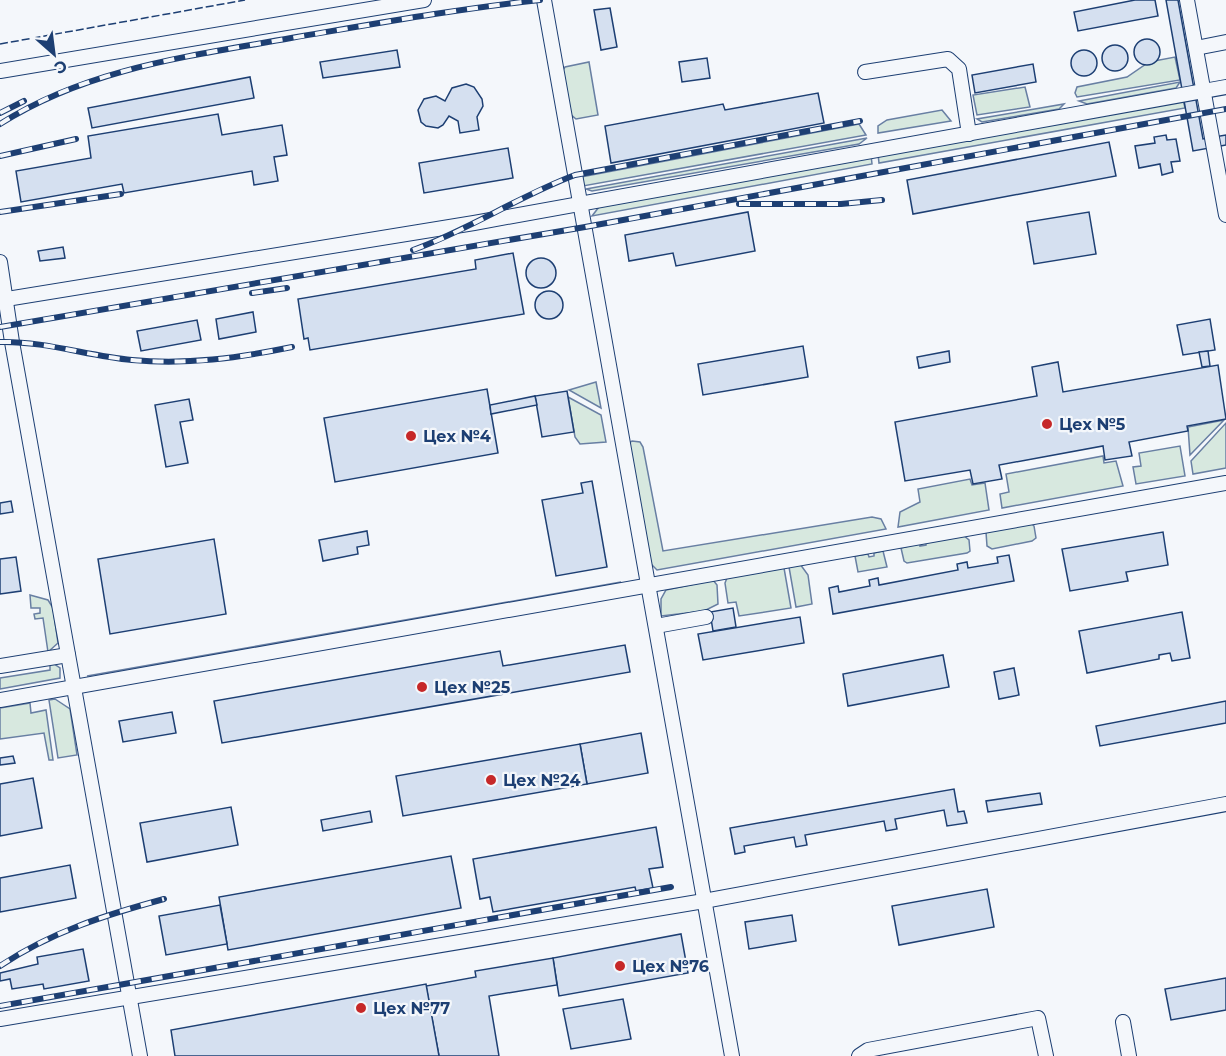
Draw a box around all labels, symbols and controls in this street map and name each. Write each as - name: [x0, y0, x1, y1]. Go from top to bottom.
- north arrow: [24, 24, 84, 84]
- text: С: [51, 56, 70, 78]
- place label: Цех №5: [1059, 415, 1126, 434]
- marker: Цех №5: [1040, 417, 1054, 431]
- place label: Цех №4: [423, 427, 491, 446]
- marker: Цех №4: [404, 429, 418, 443]
- place label: Цех №25: [434, 678, 511, 697]
- marker: Цех №25: [415, 680, 429, 694]
- place label: Цех №24: [503, 771, 581, 790]
- marker: Цех №24: [484, 773, 498, 787]
- place label: Цех №76: [632, 957, 709, 976]
- marker: Цех №76: [613, 959, 627, 973]
- place label: Цех №77: [373, 999, 450, 1018]
- marker: Цех №77: [354, 1001, 368, 1015]

